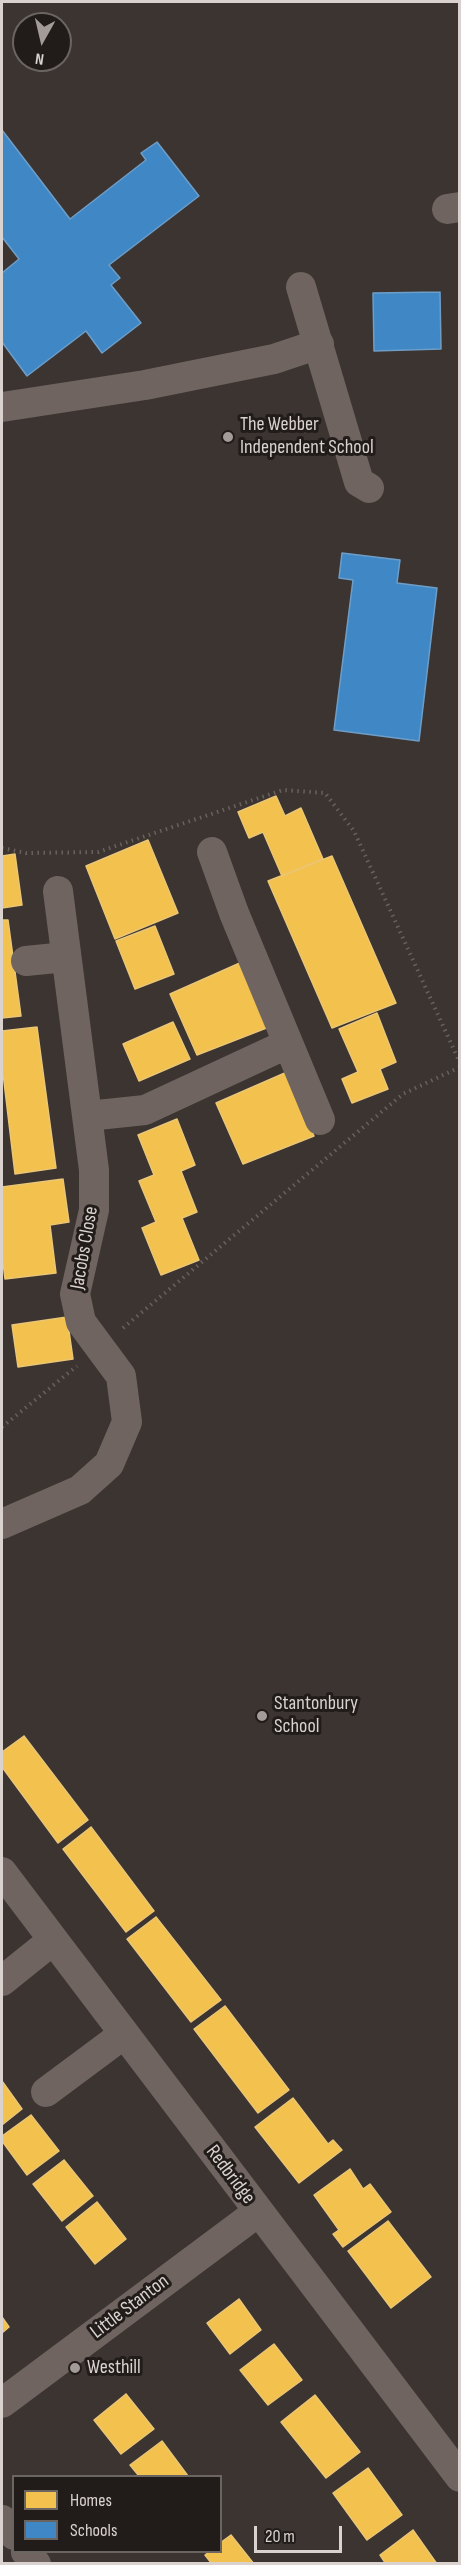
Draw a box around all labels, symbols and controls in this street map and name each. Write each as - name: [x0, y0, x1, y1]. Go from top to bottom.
- north arrow: [12, 12, 72, 72]
- text: N: [34, 48, 45, 68]
- place label: The Webber Independent School: [240, 413, 374, 460]
- marker: The Webber Independent School: [221, 430, 235, 444]
- street label: Jacobs Close: [66, 1205, 104, 1291]
- place label: Stantonbury School: [274, 1692, 358, 1739]
- marker: Stantonbury School: [255, 1709, 269, 1723]
- street label: Redbridge: [200, 2141, 260, 2209]
- street label: Little Stanton: [86, 2270, 174, 2344]
- place label: Westhill: [87, 2356, 141, 2380]
- marker: Westhill: [68, 2361, 82, 2375]
- legend: [12, 2475, 222, 2553]
- text: Homes: [70, 2490, 112, 2511]
- scale bar: [257, 2514, 346, 2552]
- text: Schools: [70, 2520, 117, 2541]
- text: 20 m: [265, 2526, 295, 2547]

